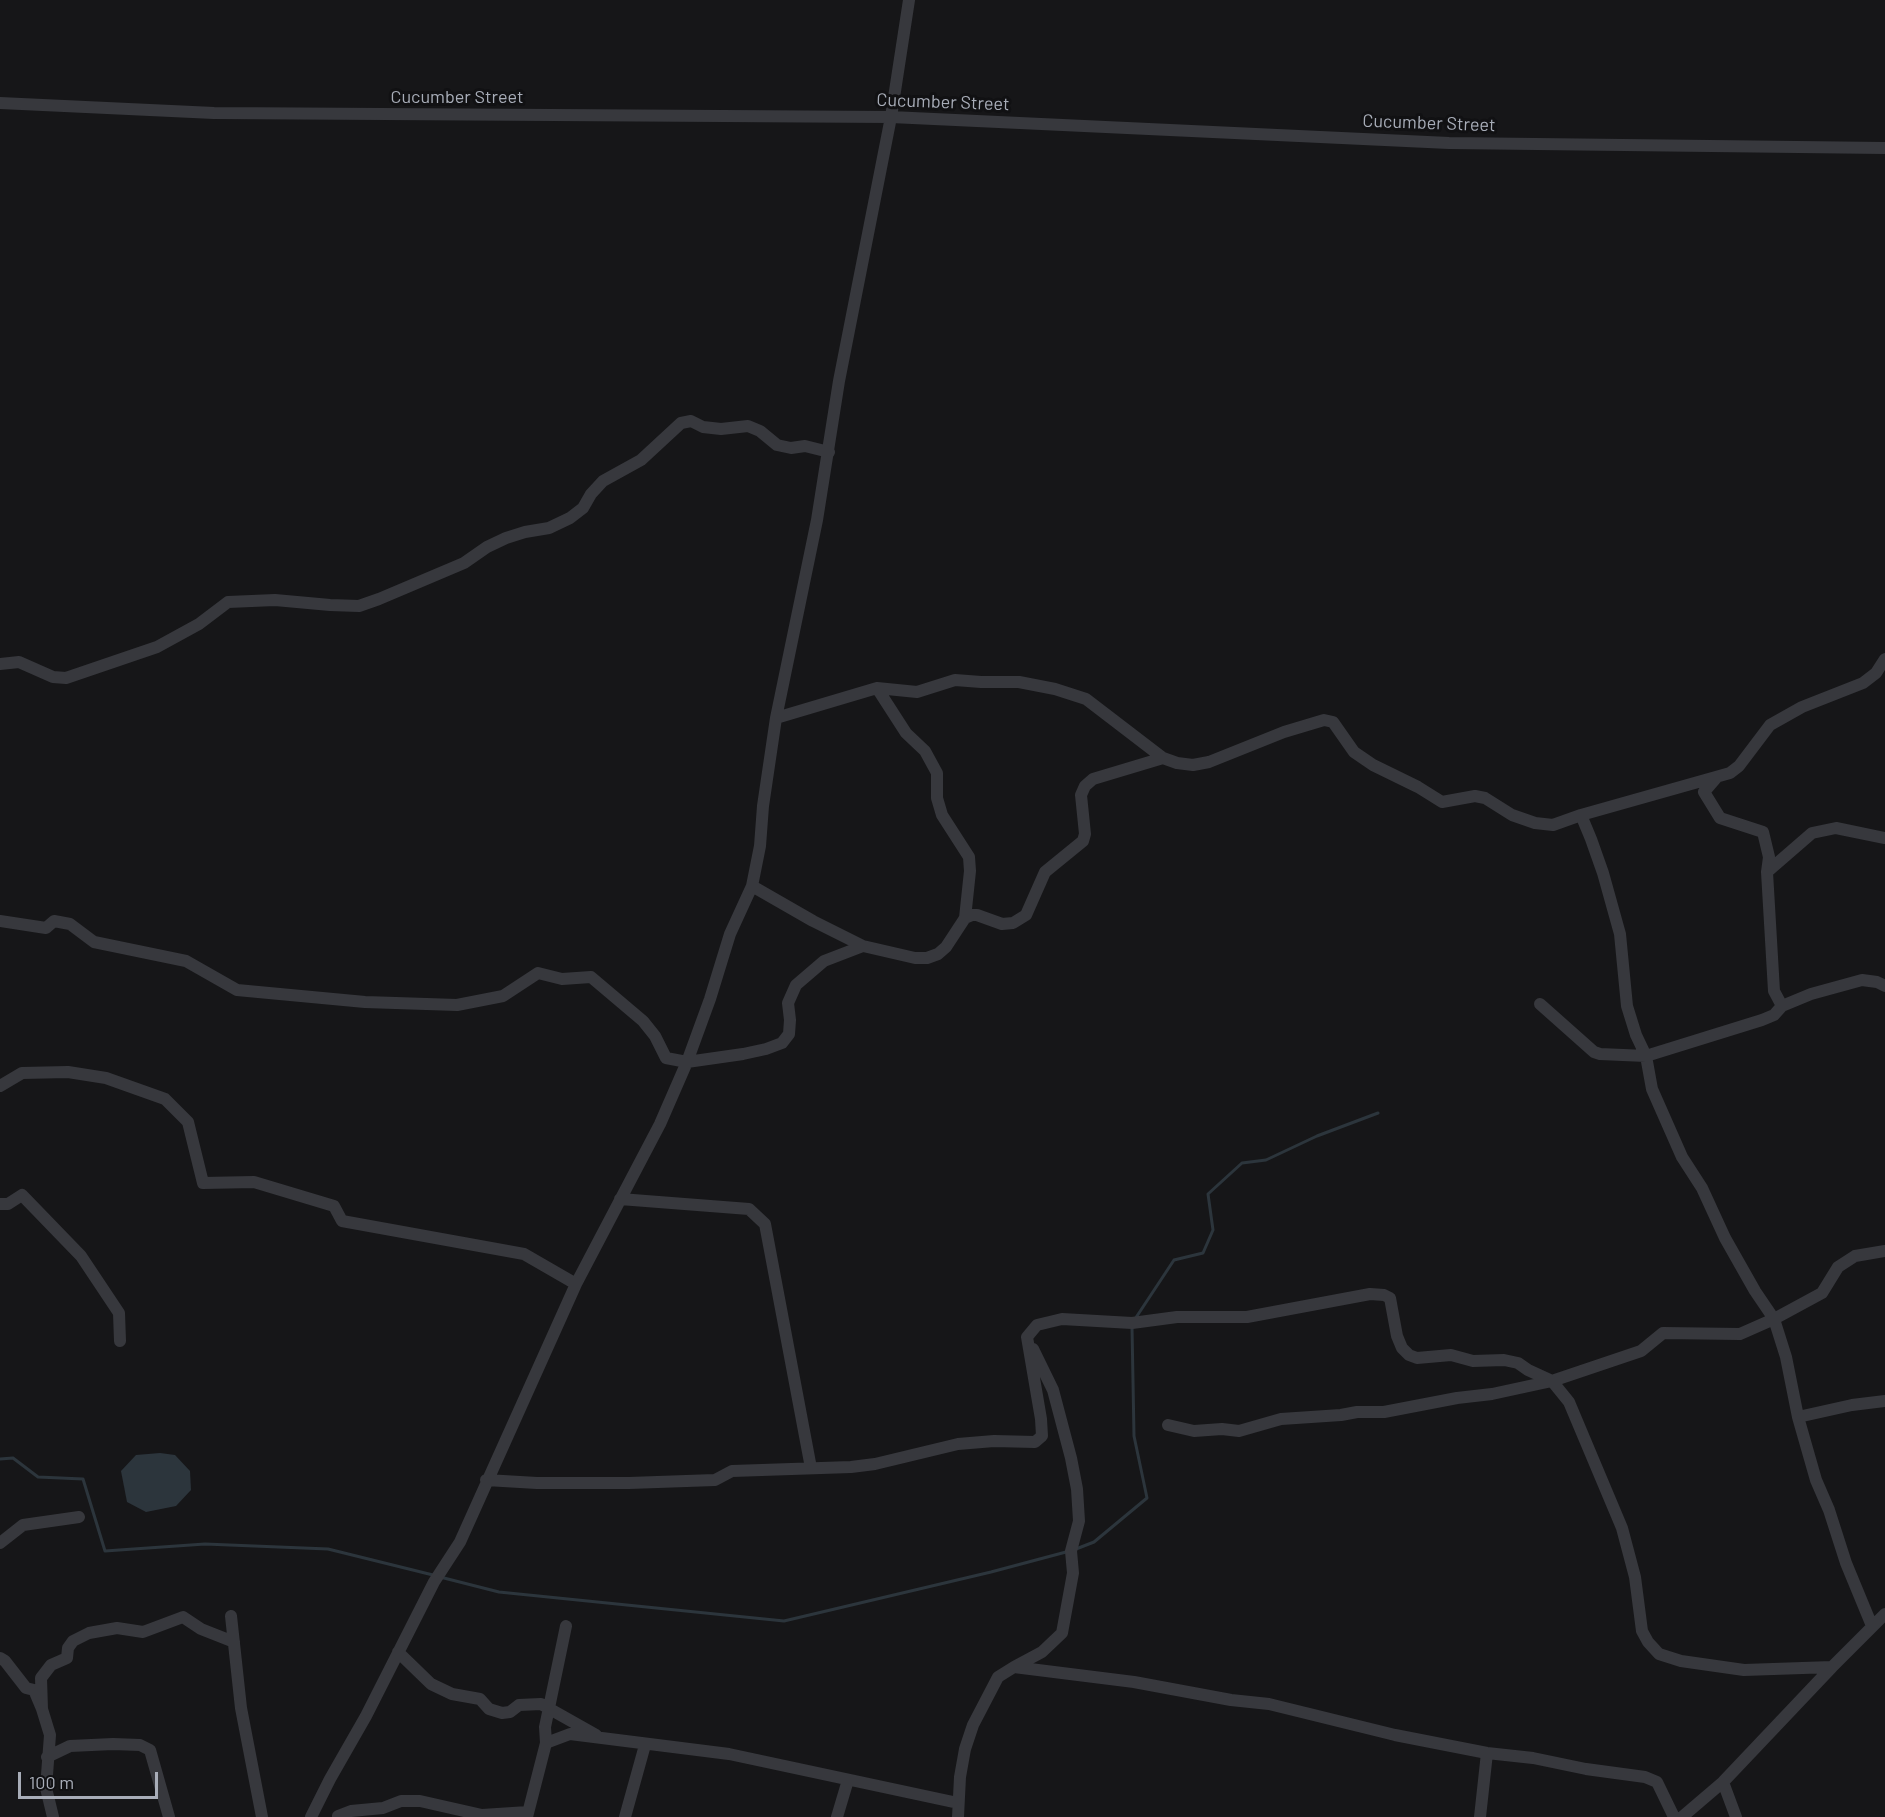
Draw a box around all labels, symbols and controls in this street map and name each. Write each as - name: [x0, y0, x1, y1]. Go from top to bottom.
- street label: Cucumber Street: [390, 86, 524, 108]
- street label: Cucumber Street: [876, 89, 1010, 115]
- street label: Cucumber Street: [1362, 110, 1496, 136]
- scale bar: [21, 1760, 160, 1798]
- text: 100 m: [29, 1771, 74, 1793]

